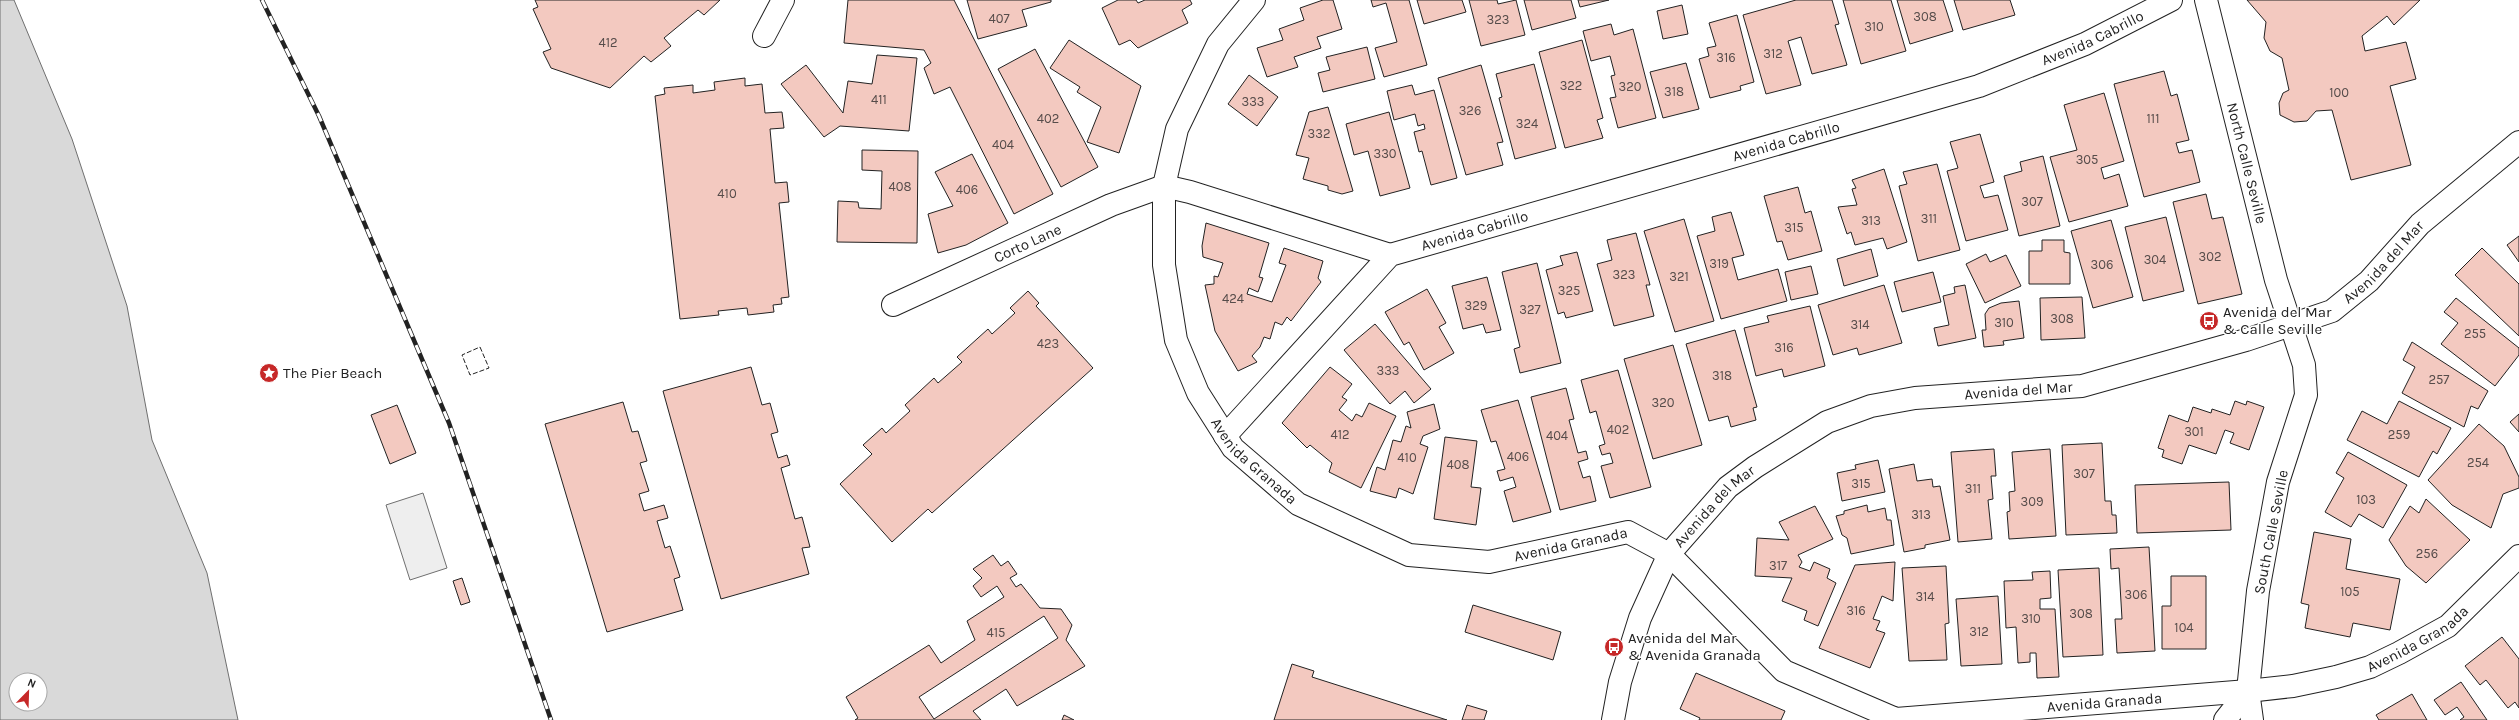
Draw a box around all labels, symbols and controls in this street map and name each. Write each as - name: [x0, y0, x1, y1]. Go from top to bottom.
- street label: Avenida Cabrillo: [2039, 7, 2147, 69]
- house number: 308: [1913, 9, 1937, 24]
- house number: 407: [988, 11, 1010, 26]
- house number: 323: [1487, 12, 1509, 27]
- house number: 310: [1864, 19, 1884, 34]
- house number: 412: [598, 35, 618, 50]
- house number: 312: [1763, 46, 1783, 61]
- house number: 316: [1716, 50, 1736, 65]
- house number: 322: [1560, 78, 1582, 93]
- house number: 320: [1619, 79, 1642, 94]
- house number: 318: [1664, 84, 1684, 99]
- house number: 100: [2329, 85, 2349, 100]
- house number: 411: [871, 92, 887, 107]
- house number: 333: [1241, 94, 1265, 109]
- street label: North Calle Seville: [2223, 101, 2271, 225]
- house number: 326: [1459, 103, 1481, 118]
- house number: 402: [1037, 111, 1059, 126]
- house number: 111: [2147, 111, 2159, 126]
- house number: 324: [1516, 116, 1538, 131]
- street label: Avenida Cabrillo: [1730, 117, 1842, 165]
- house number: 332: [1308, 126, 1330, 141]
- house number: 404: [992, 137, 1014, 152]
- house number: 330: [1373, 146, 1397, 161]
- house number: 305: [2076, 152, 2098, 167]
- house number: 408: [889, 179, 911, 194]
- house number: 406: [956, 182, 978, 197]
- house number: 410: [717, 186, 737, 201]
- house number: 307: [2021, 194, 2043, 209]
- street label: Avenida Cabrillo: [1419, 207, 1530, 255]
- house number: 311: [1921, 211, 1937, 226]
- house number: 313: [1861, 213, 1881, 228]
- street label: Avenida del Mar: [2339, 217, 2428, 307]
- street label: Corto Lane: [991, 220, 1064, 267]
- house number: 315: [1784, 220, 1804, 235]
- house number: 302: [2199, 249, 2221, 264]
- house number: 304: [2144, 252, 2166, 267]
- house number: 319: [1709, 256, 1729, 271]
- house number: 306: [2091, 257, 2113, 272]
- house number: 323: [1613, 267, 1635, 282]
- house number: 321: [1669, 269, 1689, 284]
- house number: 325: [1558, 283, 1580, 298]
- house number: 424: [1222, 291, 1244, 306]
- house number: 329: [1465, 298, 1487, 313]
- house number: 327: [1519, 302, 1541, 317]
- place label: Avenida del Mar & Calle Seville: [2223, 303, 2332, 338]
- bus stop icon: Avenida del Mar & Calle Seville: [2198, 310, 2220, 332]
- house number: 308: [2050, 311, 2074, 326]
- house number: 310: [1994, 315, 2014, 330]
- house number: 314: [1850, 317, 1870, 332]
- house number: 255: [2464, 326, 2486, 341]
- house number: 423: [1037, 336, 1059, 351]
- house number: 316: [1774, 340, 1794, 355]
- place icon: The Pier Beach: [258, 362, 280, 384]
- house number: 333: [1376, 363, 1400, 378]
- place label: The Pier Beach: [283, 364, 382, 382]
- house number: 318: [1712, 368, 1732, 383]
- house number: 257: [2429, 372, 2449, 387]
- street label: Avenida del Mar: [1964, 378, 2074, 403]
- house number: 320: [1652, 395, 1675, 410]
- street label: Avenida Granada: [1207, 414, 1301, 508]
- house number: 402: [1607, 422, 1629, 437]
- house number: 301: [2184, 424, 2204, 439]
- house number: 412: [1330, 427, 1350, 442]
- house number: 259: [2388, 427, 2410, 442]
- house number: 404: [1546, 428, 1568, 443]
- house number: 406: [1507, 449, 1529, 464]
- house number: 410: [1397, 450, 1417, 465]
- house number: 254: [2467, 455, 2489, 470]
- house number: 408: [1447, 457, 1469, 472]
- street label: Avenida del Mar: [1670, 461, 1759, 551]
- house number: 307: [2073, 466, 2095, 481]
- street label: South Calle Seville: [2250, 468, 2292, 596]
- house number: 315: [1851, 476, 1871, 491]
- house number: 311: [1965, 481, 1981, 496]
- house number: 103: [2356, 492, 2376, 507]
- house number: 309: [2021, 494, 2043, 509]
- house number: 313: [1911, 507, 1931, 522]
- street label: Avenida Granada: [1512, 523, 1629, 565]
- house number: 256: [2416, 546, 2438, 561]
- house number: 317: [1769, 558, 1787, 573]
- house number: 105: [2340, 584, 2360, 599]
- house number: 306: [2125, 587, 2147, 602]
- house number: 314: [1915, 589, 1935, 604]
- street label: Avenida Granada: [2364, 602, 2472, 676]
- house number: 316: [1846, 603, 1866, 618]
- house number: 308: [2069, 606, 2093, 621]
- house number: 310: [2021, 611, 2041, 626]
- house number: 104: [2174, 620, 2194, 635]
- house number: 312: [1969, 624, 1989, 639]
- house number: 415: [987, 625, 1005, 640]
- place label: Avenida del Mar & Avenida Granada: [1628, 629, 1761, 664]
- bus stop icon: Avenida del Mar & Avenida Granada: [1603, 636, 1625, 658]
- north arrow: [8, 672, 48, 712]
- text: N: [26, 676, 38, 691]
- street label: Avenida Granada: [2046, 689, 2163, 716]

